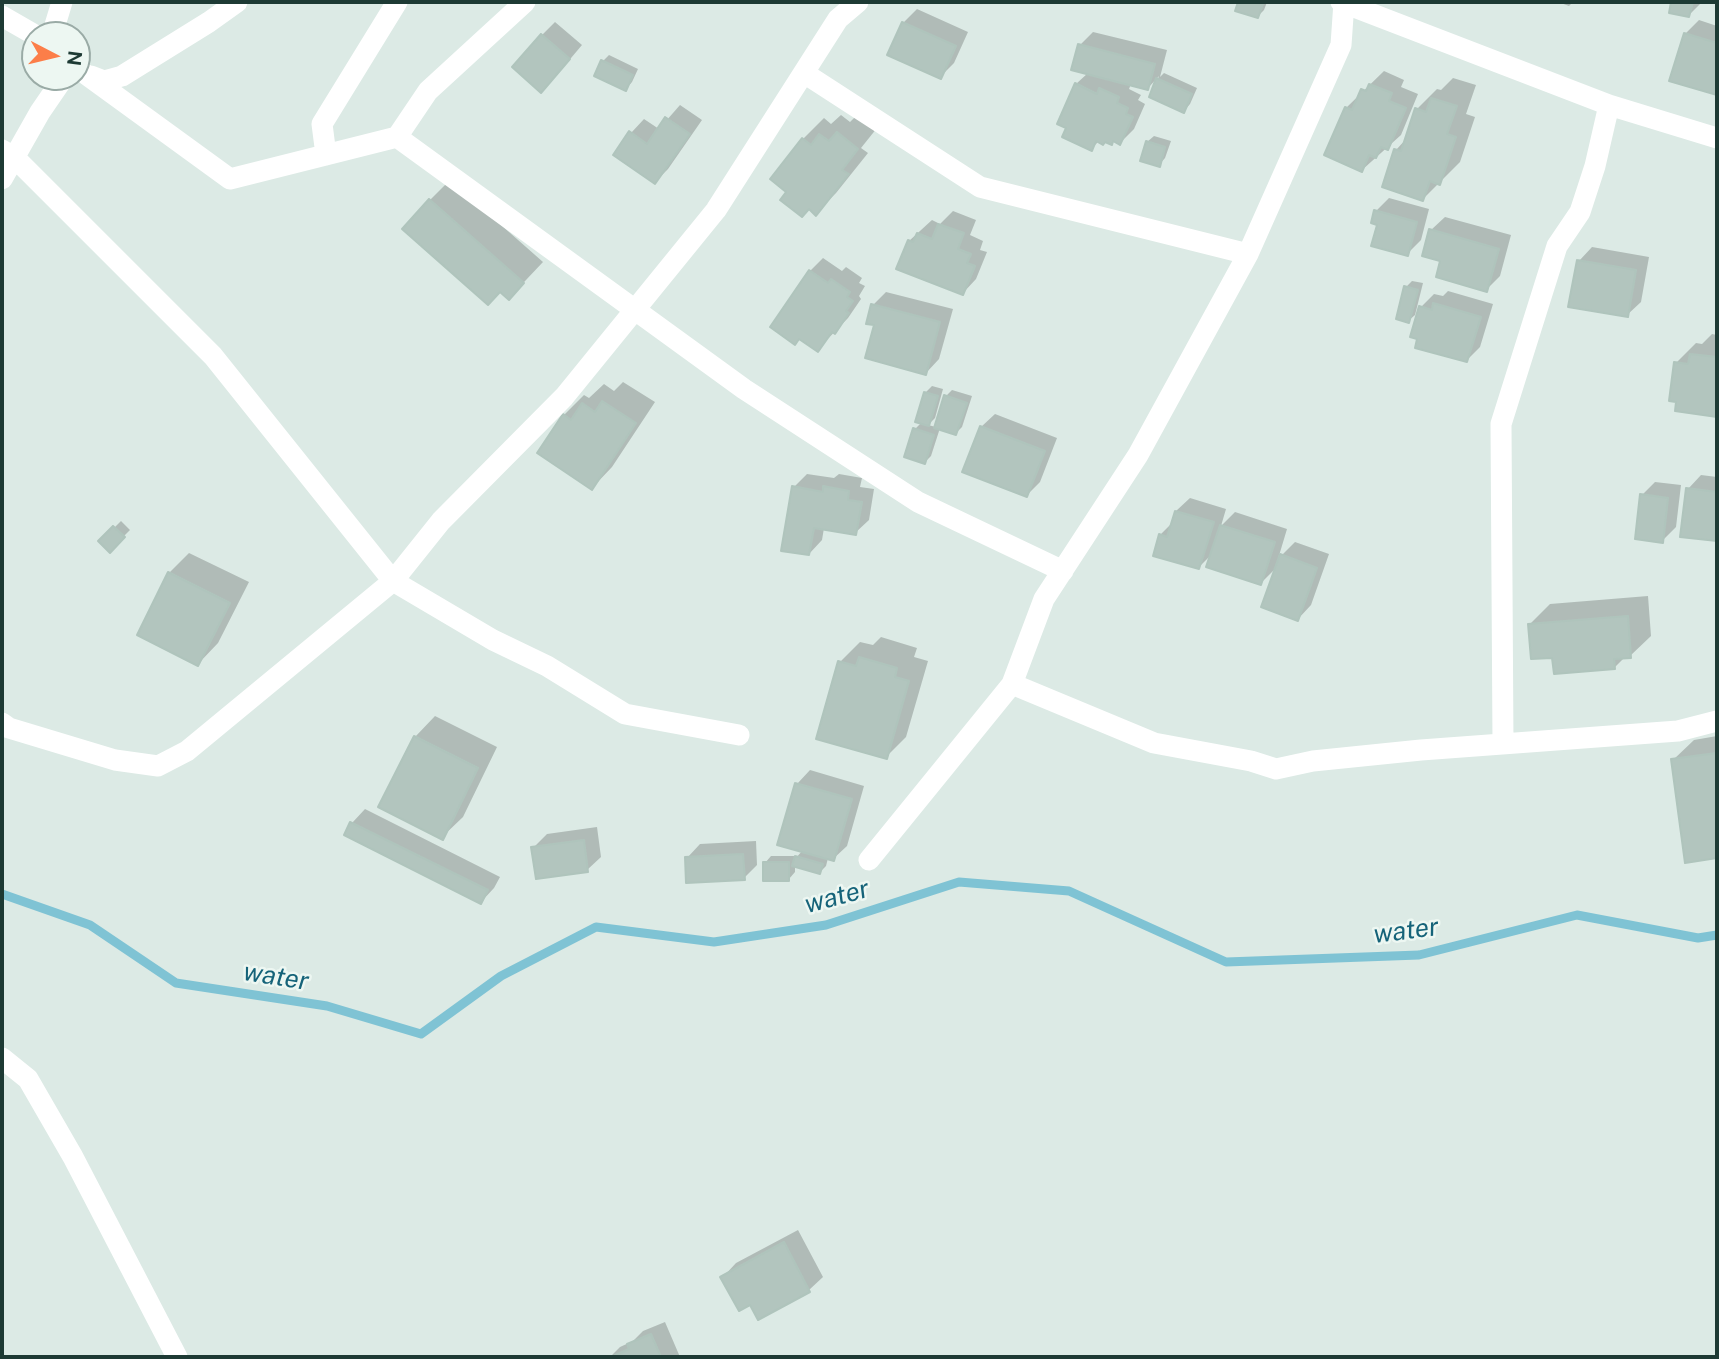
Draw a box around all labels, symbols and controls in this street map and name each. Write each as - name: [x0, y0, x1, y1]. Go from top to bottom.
- north arrow: [21, 21, 91, 91]
- text: N: [63, 50, 87, 67]
- water label: water: [801, 873, 873, 921]
- water label: water: [1372, 912, 1440, 950]
- water label: water: [241, 956, 311, 998]

